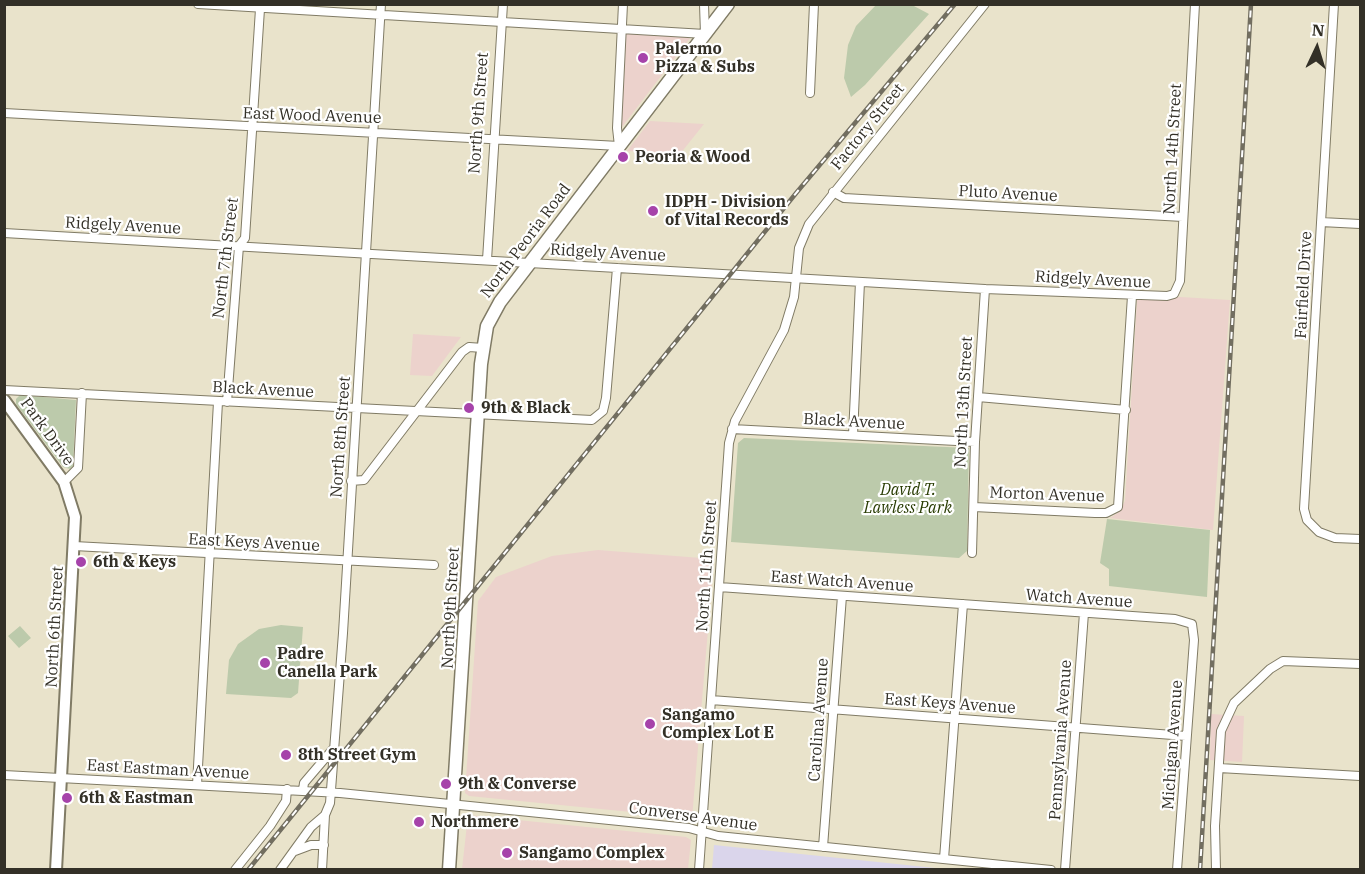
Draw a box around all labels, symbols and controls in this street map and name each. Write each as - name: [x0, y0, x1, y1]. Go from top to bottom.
- north arrow: [1287, 18, 1347, 78]
- text: N: [1311, 20, 1325, 40]
- place label: Palermo Pizza & Subs: [655, 39, 755, 77]
- marker: Palermo Pizza & Subs: [636, 51, 650, 65]
- street label: North 9th Street: [465, 52, 493, 174]
- street label: Factory Street: [827, 80, 909, 174]
- street label: North 14th Street: [1160, 83, 1186, 215]
- street label: East Wood Avenue: [242, 104, 382, 128]
- place label: Peoria & Wood: [635, 147, 750, 167]
- marker: Peoria & Wood: [616, 150, 630, 164]
- street label: North Peoria Road: [477, 180, 575, 302]
- street label: Pluto Avenue: [958, 182, 1058, 206]
- place label: IDPH - Division of Vital Records: [665, 192, 789, 230]
- street label: North 7th Street: [209, 196, 243, 320]
- marker: IDPH - Division of Vital Records: [646, 204, 660, 218]
- street label: Ridgely Avenue: [65, 213, 181, 239]
- street label: Fairfield Drive: [1292, 231, 1316, 339]
- street label: Ridgely Avenue: [550, 240, 666, 266]
- street label: Ridgely Avenue: [1035, 267, 1151, 293]
- street label: North 13th Street: [951, 336, 977, 468]
- street label: North 8th Street: [327, 376, 355, 498]
- street label: Black Avenue: [212, 378, 314, 402]
- street label: Park Drive: [16, 394, 78, 470]
- place label: 9th & Black: [481, 398, 570, 418]
- marker: 9th & Black: [462, 401, 476, 415]
- street label: Black Avenue: [803, 410, 905, 434]
- park label: David T. Lawless Park: [864, 480, 952, 518]
- street label: Morton Avenue: [989, 483, 1105, 507]
- street label: North 11th Street: [693, 500, 721, 632]
- street label: East Keys Avenue: [188, 530, 320, 556]
- street label: North 9th Street: [438, 547, 464, 669]
- place label: 6th & Keys: [93, 552, 176, 572]
- marker: 6th & Keys: [74, 555, 88, 569]
- street label: North 6th Street: [42, 566, 68, 688]
- street label: East Watch Avenue: [770, 567, 914, 597]
- street label: Watch Avenue: [1025, 586, 1133, 612]
- place label: Padre Canella Park: [277, 644, 377, 682]
- marker: Padre Canella Park: [258, 656, 272, 670]
- street label: Carolina Avenue: [805, 658, 833, 782]
- street label: Pennsylvania Avenue: [1046, 659, 1076, 821]
- street label: Michigan Avenue: [1159, 680, 1187, 810]
- street label: East Keys Avenue: [884, 690, 1016, 718]
- place label: Sangamo Complex Lot E: [662, 705, 774, 743]
- marker: Sangamo Complex Lot E: [643, 717, 657, 731]
- place label: 8th Street Gym: [298, 745, 416, 765]
- marker: 8th Street Gym: [279, 748, 293, 762]
- street label: East Eastman Avenue: [86, 756, 250, 784]
- place label: 9th & Converse: [458, 774, 576, 794]
- marker: 9th & Converse: [439, 777, 453, 791]
- place label: 6th & Eastman: [79, 788, 193, 808]
- marker: 6th & Eastman: [60, 791, 74, 805]
- street label: Converse Avenue: [627, 798, 759, 836]
- place label: Northmere: [431, 812, 519, 832]
- marker: Northmere: [412, 815, 426, 829]
- place label: Sangamo Complex: [519, 843, 665, 863]
- marker: Sangamo Complex: [500, 846, 514, 860]

